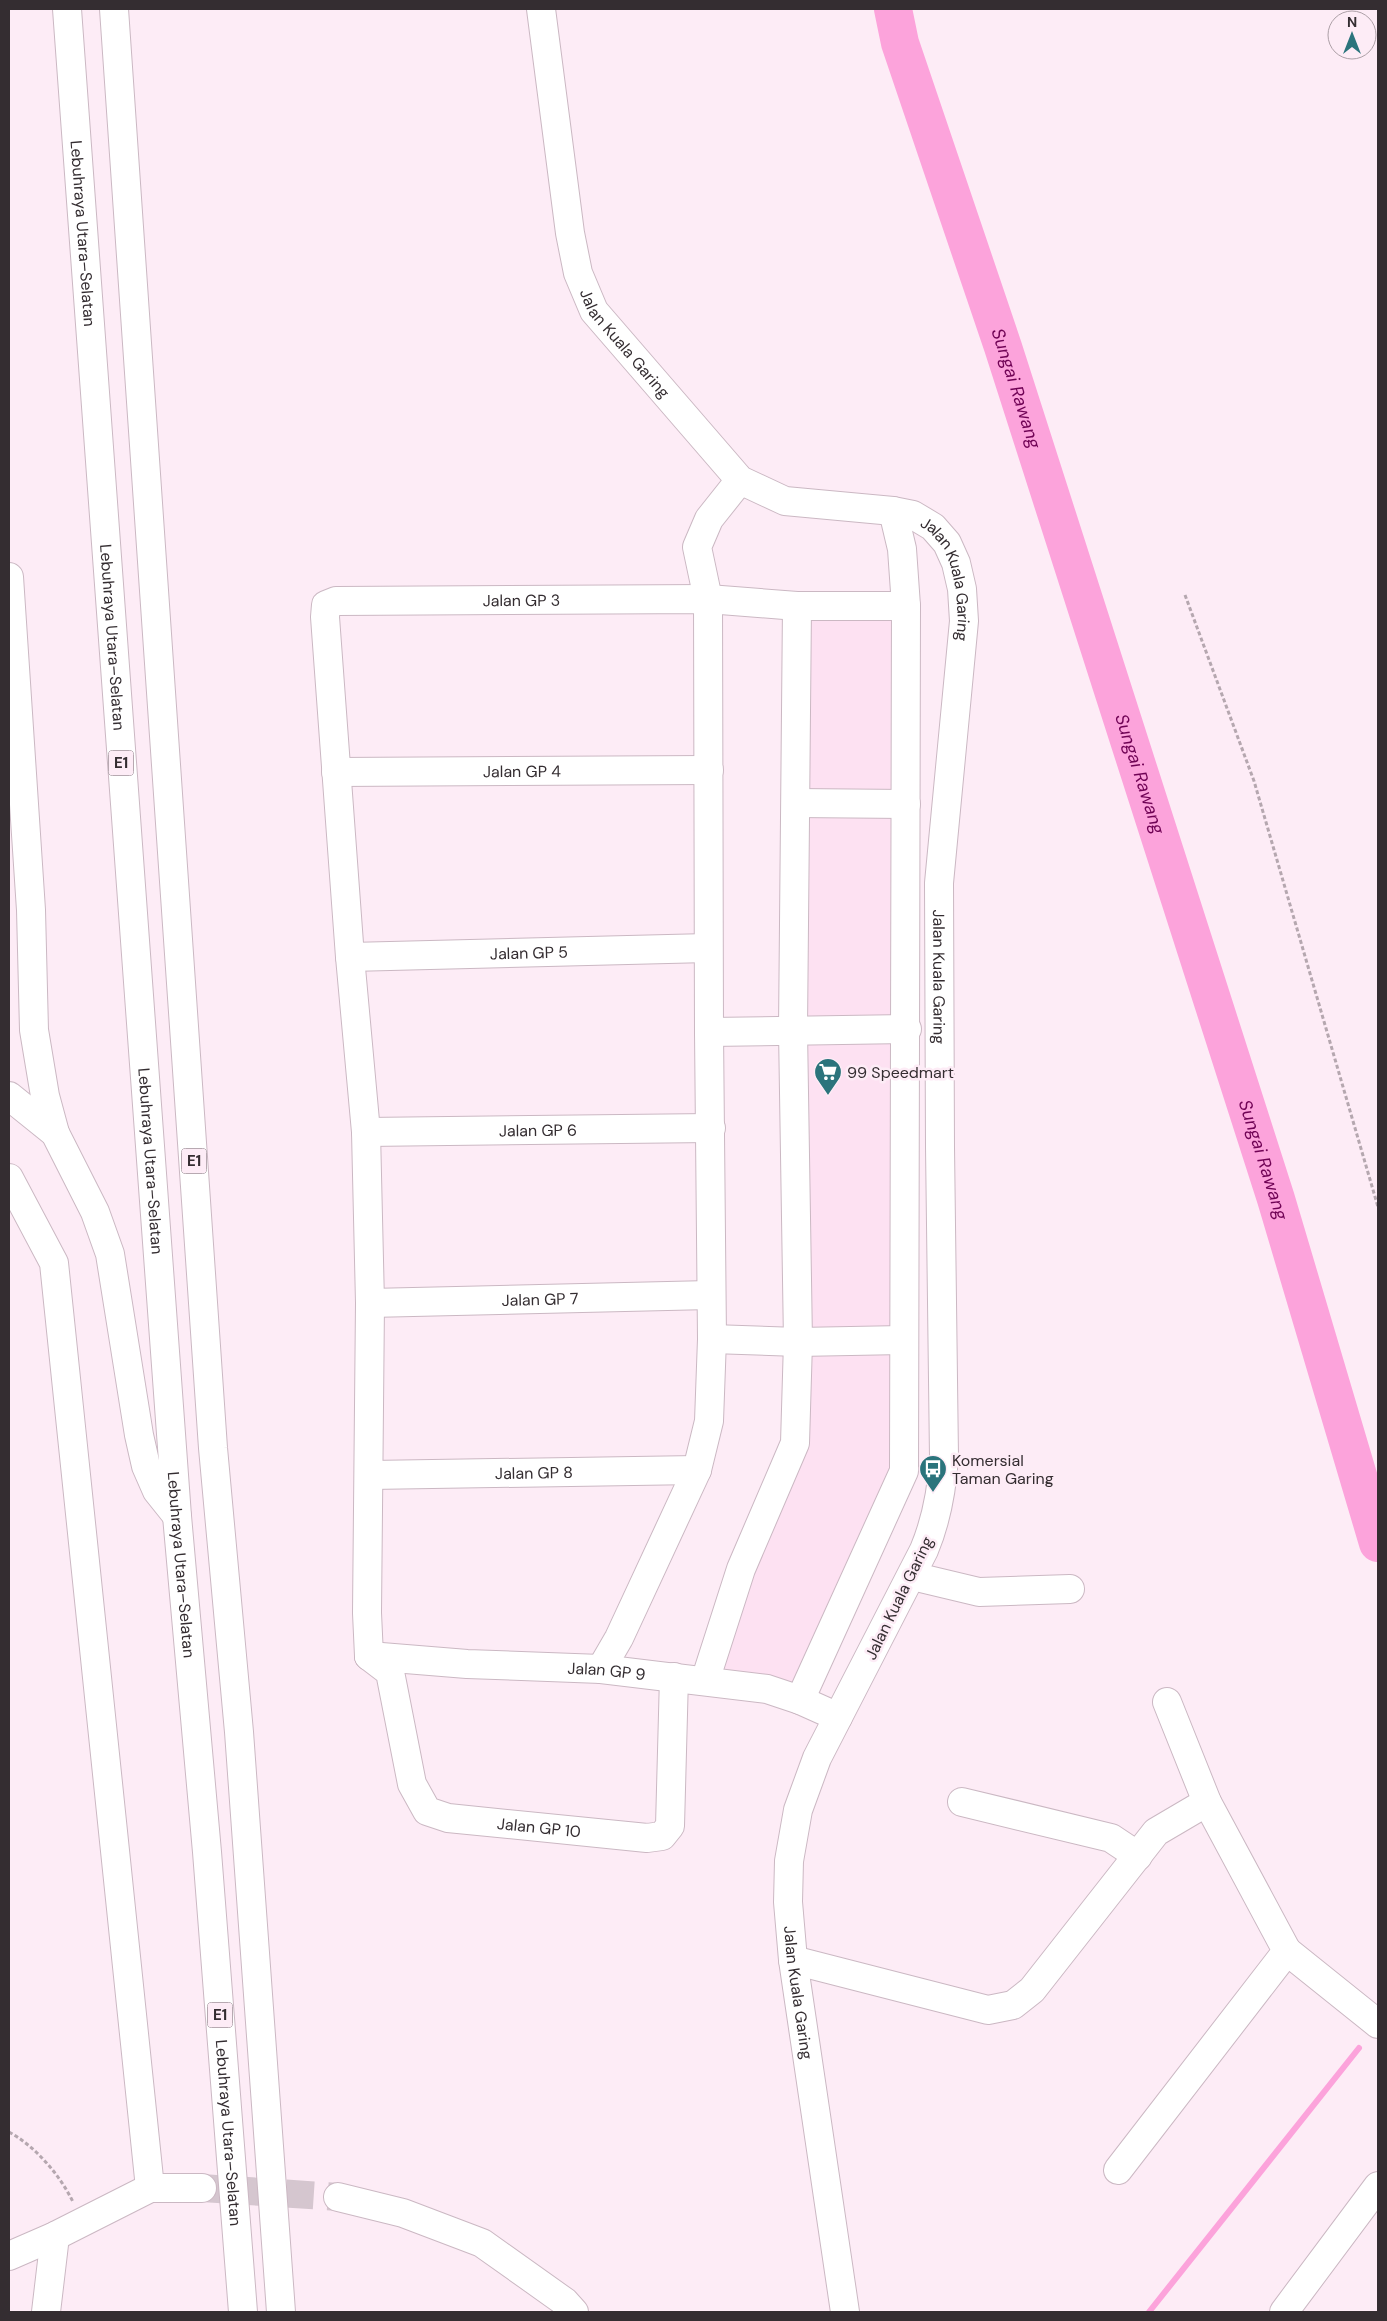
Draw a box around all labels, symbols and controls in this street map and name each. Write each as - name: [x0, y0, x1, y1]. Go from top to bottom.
- north arrow: [1327, 10, 1377, 60]
- text: N: [1347, 13, 1357, 31]
- street label: Lebuhraya Utara–Selatan: [66, 139, 101, 327]
- street label: Jalan Kuala Garing: [575, 285, 675, 402]
- water label: Sungai Rawang: [985, 325, 1047, 452]
- street label: Jalan Kuala Garing: [917, 512, 975, 642]
- street label: Lebuhraya Utara–Selatan: [96, 543, 130, 731]
- street label: Jalan GP 3: [483, 589, 560, 611]
- water label: Sungai Rawang: [1109, 711, 1171, 838]
- road number: E1: [108, 750, 134, 776]
- street label: Jalan GP 4: [483, 760, 561, 782]
- street label: Jalan Kuala Garing: [929, 909, 950, 1044]
- street label: Jalan GP 5: [490, 941, 568, 964]
- supermarket icon: 99 Speedmart: [813, 1057, 843, 1096]
- place label: 99 Speedmart: [847, 1062, 954, 1083]
- street label: Lebuhraya Utara–Selatan: [134, 1067, 168, 1255]
- water label: Sungai Rawang: [1233, 1096, 1294, 1224]
- street label: Jalan GP 6: [499, 1119, 577, 1141]
- road number: E1: [182, 1148, 206, 1174]
- street label: Jalan GP 7: [501, 1288, 579, 1310]
- place label: Komersial Taman Garing: [952, 1450, 1054, 1489]
- bus stop icon: Komersial Taman Garing: [918, 1454, 948, 1493]
- street label: Jalan GP 8: [495, 1461, 573, 1484]
- street label: Lebuhraya Utara–Selatan: [163, 1471, 200, 1659]
- street label: Jalan Kuala Garing: [860, 1533, 938, 1663]
- street label: Jalan GP 9: [567, 1657, 647, 1685]
- street label: Jalan GP 10: [496, 1812, 582, 1842]
- street label: Jalan Kuala Garing: [780, 1925, 818, 2061]
- road number: E1: [208, 2002, 232, 2028]
- street label: Lebuhraya Utara–Selatan: [211, 2039, 247, 2227]

